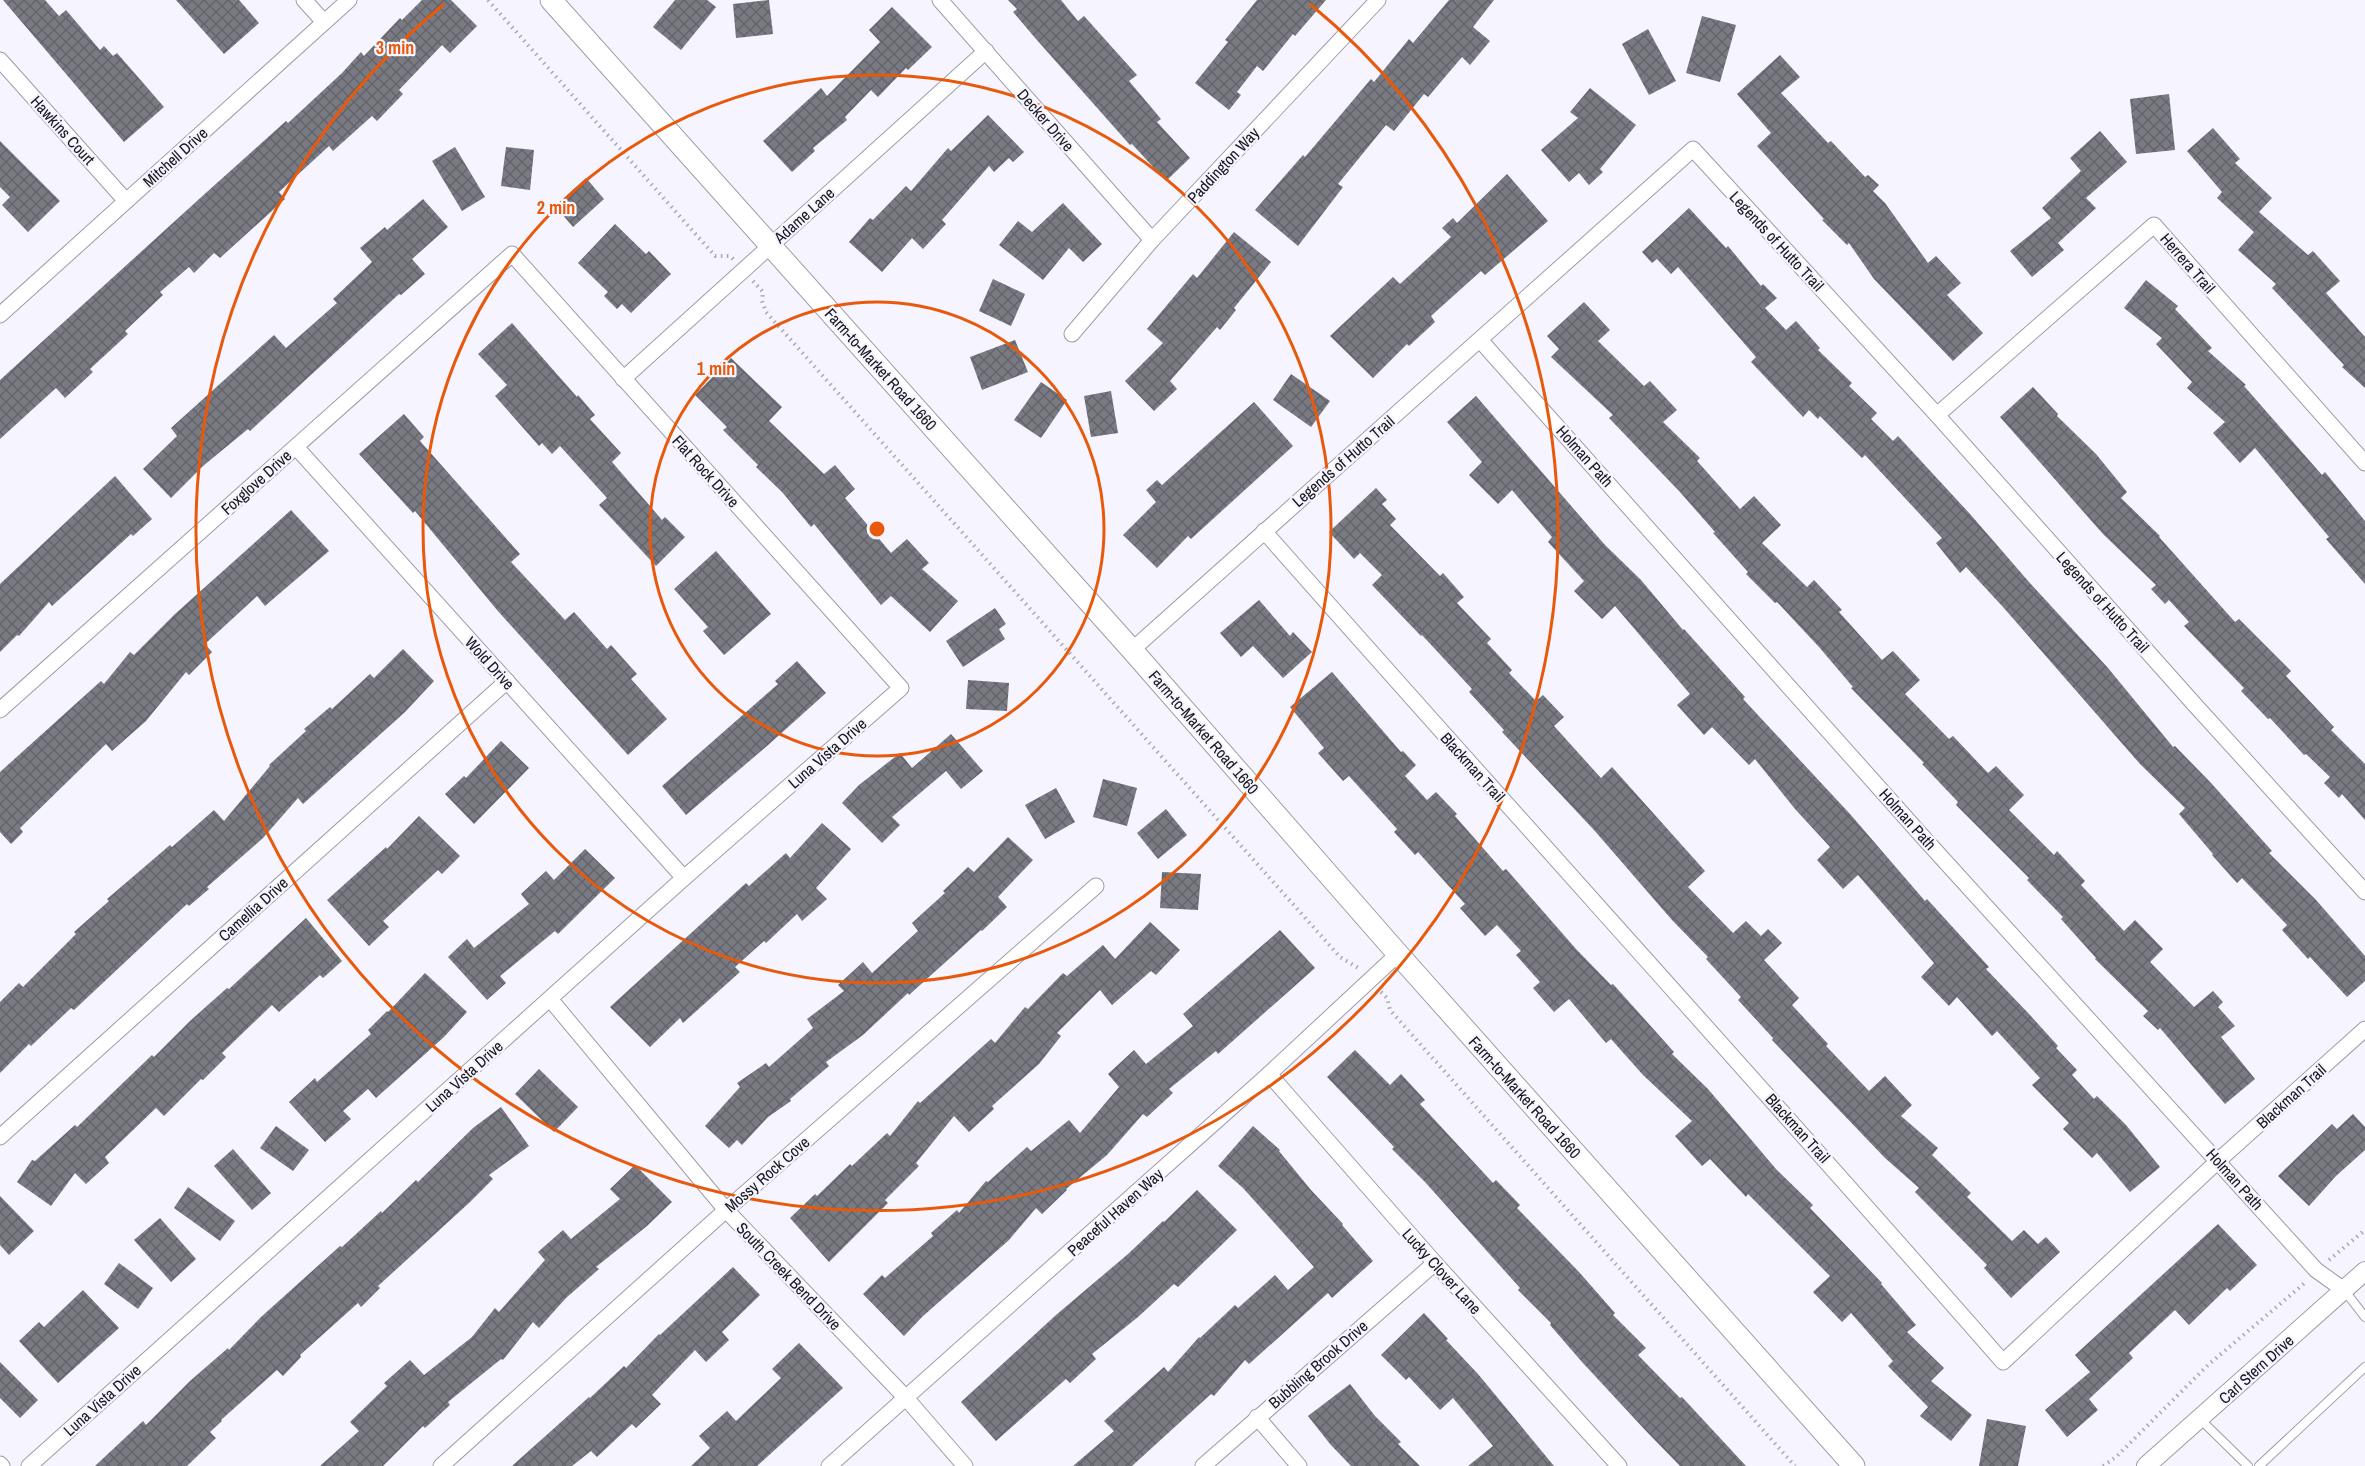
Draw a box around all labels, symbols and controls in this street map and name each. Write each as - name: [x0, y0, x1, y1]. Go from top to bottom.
- text: 3 min: [376, 35, 414, 60]
- street label: Decker Drive: [1013, 84, 1079, 156]
- street label: Hawkins Court: [26, 91, 100, 170]
- street label: Mitchell Drive: [138, 122, 212, 192]
- street label: Paddington Way: [1182, 122, 1264, 208]
- street label: Adame Lane: [768, 182, 839, 249]
- street label: Legends of Hutto Trail: [1725, 186, 1829, 296]
- text: 2 min: [537, 195, 575, 220]
- street label: Herrera Trail: [2156, 228, 2221, 298]
- street label: Farm-to-Market Road 1660: [820, 303, 942, 435]
- text: 1 min: [697, 356, 735, 381]
- street label: Legends of Hutto Trail: [1287, 410, 1399, 512]
- street label: Holman Path: [1551, 420, 1619, 492]
- street label: Flat Rock Drive: [668, 430, 744, 512]
- street label: Foxglove Drive: [216, 445, 296, 519]
- centre of rings: [867, 519, 887, 539]
- street label: Legends of Hutto Trail: [2052, 547, 2154, 657]
- street label: Wold Drive: [460, 632, 520, 694]
- street label: Farm-to-Market Road 1660: [1144, 665, 1264, 799]
- street label: Luna Vista Drive: [783, 713, 871, 793]
- street label: Blackman Trail: [1436, 727, 1510, 807]
- street label: Holman Path: [1874, 783, 1942, 855]
- street label: Camellia Drive: [213, 872, 293, 946]
- street label: Farm-to-Market Road 1660: [1464, 1031, 1586, 1163]
- street label: Luna Vista Drive: [420, 1035, 508, 1117]
- street label: Blackman Trail: [2251, 1059, 2331, 1133]
- street label: Blackman Trail: [1761, 1088, 1835, 1168]
- street label: Mossy Rock Cove: [720, 1131, 814, 1217]
- street label: Holman Path: [2201, 1143, 2269, 1215]
- street label: Peaceful Haven Way: [1062, 1163, 1168, 1261]
- street label: South Creek Bend Drive: [732, 1217, 846, 1335]
- street label: Lucky Clover Lane: [1397, 1223, 1487, 1319]
- street label: Bubbling Brook Drive: [1264, 1315, 1372, 1413]
- street label: Carl Stern Drive: [2214, 1329, 2298, 1409]
- street label: Luna Vista Drive: [58, 1359, 146, 1441]

